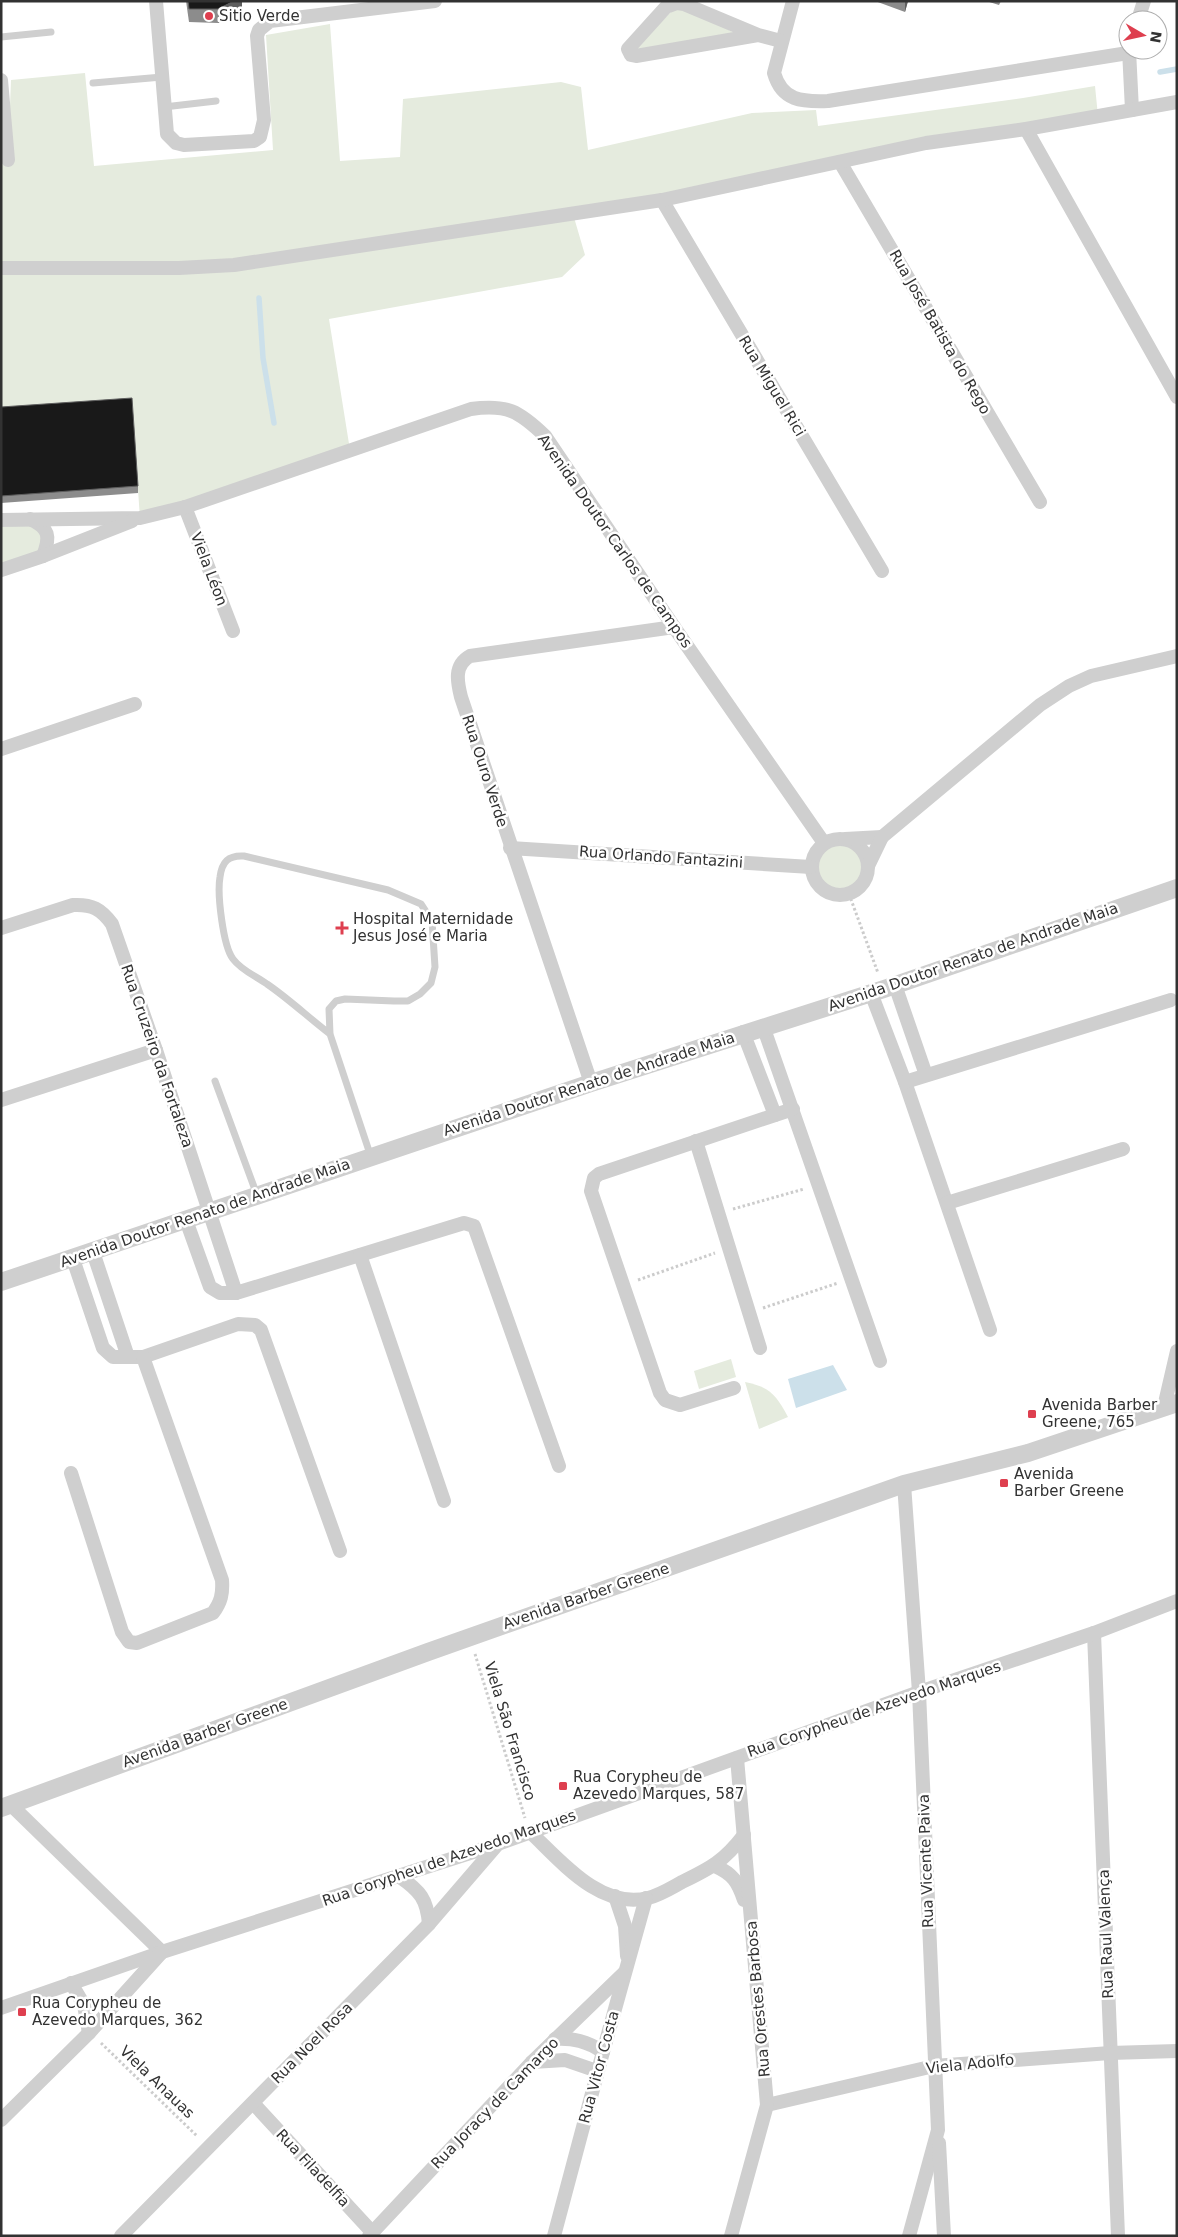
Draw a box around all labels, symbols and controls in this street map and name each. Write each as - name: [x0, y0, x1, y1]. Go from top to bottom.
- place label: Sitio Verde: [219, 7, 300, 25]
- marker: Sitio Verde: [203, 10, 215, 22]
- north arrow: [1118, 10, 1168, 60]
- text: N: [1147, 30, 1165, 44]
- street label: Rua José Batista do Rego: [885, 247, 995, 417]
- street label: Rua Miguel Rici: [735, 332, 809, 440]
- street label: Avenida Doutor Carlos de Campos: [534, 431, 696, 652]
- street label: Viela Léon: [187, 530, 231, 608]
- street label: Rua Ouro Verde: [458, 712, 512, 830]
- street label: Rua Orlando Fantazini: [578, 842, 744, 872]
- street label: Avenida Doutor Renato de Andrade Maia: [826, 899, 1120, 1015]
- place label: Hospital Maternidade Jesus José e Maria: [352, 910, 513, 945]
- marker: Hospital Maternidade Jesus José e Maria: [335, 921, 349, 935]
- street label: Rua Cruzeiro da Fortaleza: [117, 962, 197, 1150]
- street label: Avenida Doutor Renato de Andrade Maia: [441, 1028, 737, 1140]
- street label: Avenida Doutor Renato de Andrade Maia: [58, 1155, 352, 1271]
- place label: Avenida Barber Greene, 765: [1042, 1396, 1158, 1431]
- marker: Avenida Barber Greene, 765: [1026, 1408, 1038, 1420]
- place label: Avenida Barber Greene: [1014, 1465, 1124, 1500]
- marker: Avenida Barber Greene: [998, 1477, 1010, 1489]
- street label: Avenida Barber Greene: [501, 1559, 671, 1633]
- street label: Rua Corypheu de Azevedo Marques: [745, 1657, 1003, 1761]
- street label: Viela São Francisco: [480, 1659, 540, 1803]
- street label: Avenida Barber Greene: [120, 1695, 290, 1771]
- place label: Rua Corypheu de Azevedo Marques, 587: [573, 1768, 744, 1803]
- marker: Rua Corypheu de Azevedo Marques, 587: [557, 1780, 569, 1792]
- street label: Rua Vicente Paiva: [915, 1794, 937, 1928]
- street label: Rua Corypheu de Azevedo Marques: [320, 1806, 578, 1910]
- street label: Rua Raul Valença: [1095, 1869, 1117, 1999]
- street label: Rua Orestes Barbosa: [742, 1920, 774, 2078]
- place label: Rua Corypheu de Azevedo Marques, 362: [32, 1994, 203, 2029]
- street label: Rua Noel Rosa: [268, 1999, 356, 2087]
- marker: Rua Corypheu de Azevedo Marques, 362: [16, 2006, 28, 2018]
- street label: Rua Vitor Costa: [575, 2009, 623, 2125]
- street label: Rua Joracy de Camargo: [428, 2034, 562, 2172]
- street label: Viela Anauas: [116, 2042, 198, 2122]
- street label: Viela Adolfo: [925, 2050, 1015, 2078]
- street label: Rua Filadelfia: [272, 2125, 354, 2211]

